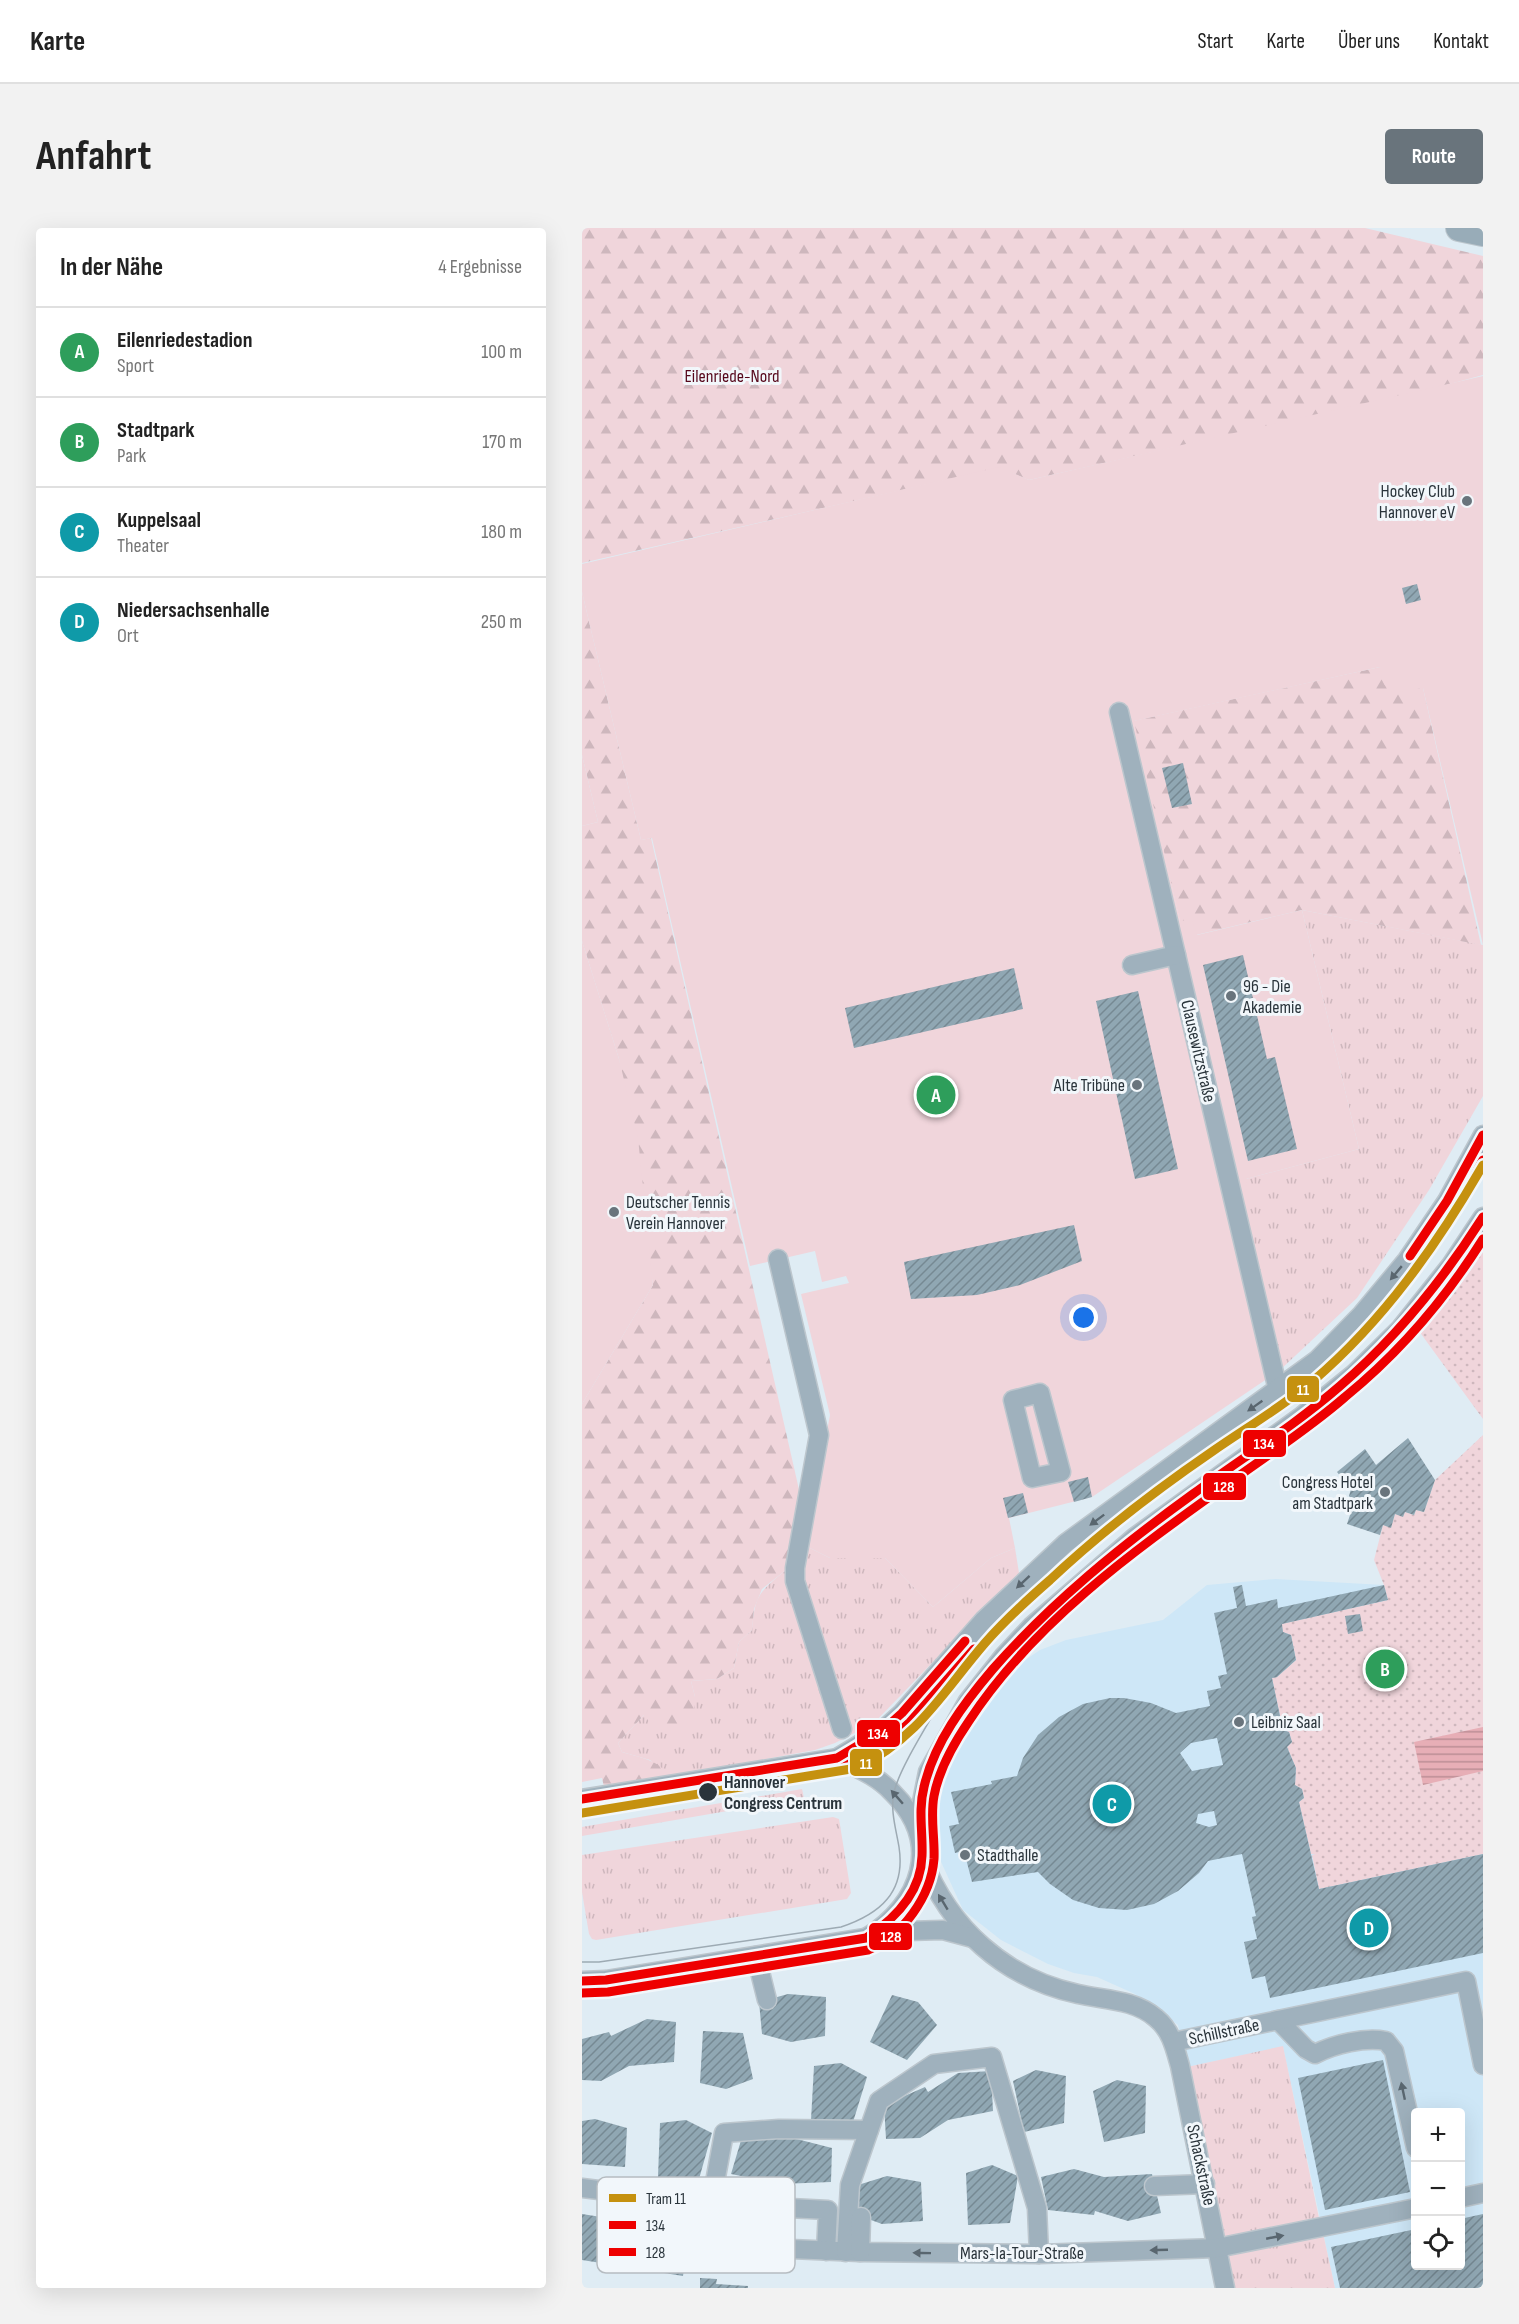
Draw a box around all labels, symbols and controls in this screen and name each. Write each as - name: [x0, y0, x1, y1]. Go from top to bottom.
- text: Karte: [30, 25, 85, 58]
- text: Start: [1197, 29, 1234, 54]
- text: Karte: [1267, 29, 1305, 54]
- text: Über uns: [1338, 29, 1400, 54]
- text: Kontakt: [1433, 29, 1489, 54]
- button: Route: [1385, 129, 1483, 184]
- text: Anfahrt: [36, 131, 151, 182]
- text: In der Nähe: [60, 252, 163, 283]
- text: 4 Ergebnisse: [438, 255, 522, 279]
- text: Eilenriedestadion: [117, 327, 252, 354]
- text: A: [75, 340, 84, 364]
- text: 100 m: [481, 340, 522, 364]
- text: Sport: [117, 354, 154, 378]
- park label: Eilenriede-Nord: [684, 366, 780, 387]
- text: Stadtpark: [117, 417, 195, 444]
- text: B: [75, 430, 84, 454]
- text: 170 m: [482, 430, 522, 454]
- text: Park: [117, 444, 146, 468]
- place label: Hockey Club Hannover eV: [1379, 481, 1455, 523]
- marker: Hockey Club Hannover eV: [1460, 494, 1474, 508]
- text: Kuppelsaal: [117, 507, 201, 534]
- text: C: [74, 520, 85, 544]
- text: 180 m: [481, 520, 522, 544]
- text: Theater: [117, 534, 169, 558]
- text: Niedersachsenhalle: [117, 597, 270, 624]
- text: D: [74, 610, 85, 634]
- text: 250 m: [481, 610, 522, 634]
- text: Ort: [117, 624, 139, 648]
- place label: 96 - Die Akademie: [1242, 976, 1302, 1018]
- marker: 96 - Die Akademie: [1224, 989, 1238, 1003]
- street label: Clausewitzstraße: [1176, 998, 1220, 1104]
- pin: A: [916, 1072, 956, 1118]
- place label: Alte Tribüne: [1053, 1075, 1125, 1096]
- marker: Alte Tribüne: [1130, 1078, 1144, 1092]
- place label: Deutscher Tennis Verein Hannover: [626, 1192, 730, 1234]
- marker: Deutscher Tennis Verein Hannover: [607, 1205, 621, 1219]
- one-way arrow: [1390, 1265, 1403, 1280]
- your location: [1069, 1303, 1098, 1332]
- line badge: 11: [1286, 1375, 1320, 1403]
- text: 11: [1297, 1381, 1310, 1400]
- one-way arrow: [1247, 1400, 1263, 1412]
- line badge: 134: [1242, 1429, 1287, 1458]
- text: 134: [1254, 1435, 1275, 1454]
- line badge: 128: [1202, 1472, 1247, 1501]
- place label: Congress Hotel am Stadtpark: [1282, 1472, 1373, 1514]
- text: 128: [1213, 1478, 1235, 1497]
- marker: Congress Hotel am Stadtpark: [1378, 1485, 1392, 1499]
- one-way arrow: [1089, 1514, 1104, 1526]
- one-way arrow: [1016, 1575, 1031, 1588]
- pin: B: [1366, 1646, 1404, 1692]
- place label: Leibniz Saal: [1251, 1712, 1321, 1733]
- marker: Leibniz Saal: [1232, 1715, 1246, 1729]
- line badge: 134: [856, 1719, 901, 1748]
- text: 134: [868, 1725, 889, 1744]
- line badge: 11: [849, 1748, 883, 1777]
- text: 11: [860, 1755, 873, 1774]
- place label: Hannover Congress Centrum: [724, 1772, 842, 1814]
- marker: Hannover Congress Centrum: [697, 1781, 719, 1803]
- pin: C: [1092, 1782, 1132, 1826]
- one-way arrow: [890, 1790, 904, 1805]
- place label: Stadthalle: [977, 1845, 1039, 1866]
- marker: Stadthalle: [958, 1848, 972, 1862]
- one-way arrow: [938, 1894, 949, 1910]
- pin: D: [1350, 1906, 1388, 1950]
- line badge: 128: [868, 1922, 913, 1951]
- text: 128: [880, 1928, 902, 1947]
- street label: Schillstraße: [1187, 2014, 1261, 2050]
- one-way arrow: [1398, 2081, 1407, 2100]
- map controls: [1411, 2108, 1465, 2270]
- button: +: [1411, 2108, 1465, 2162]
- street label: Schackstraße: [1182, 2123, 1220, 2207]
- button: −: [1411, 2162, 1465, 2216]
- legend: [597, 2177, 795, 2273]
- text: Tram 11: [646, 2190, 686, 2209]
- button: locate: [1411, 2216, 1465, 2270]
- text: 134: [646, 2217, 665, 2236]
- one-way arrow: [1265, 2232, 1284, 2241]
- street label: Mars-la-Tour-Straße: [960, 2243, 1084, 2264]
- text: 128: [646, 2244, 665, 2263]
- one-way arrow: [1149, 2245, 1168, 2255]
- one-way arrow: [912, 2248, 931, 2258]

